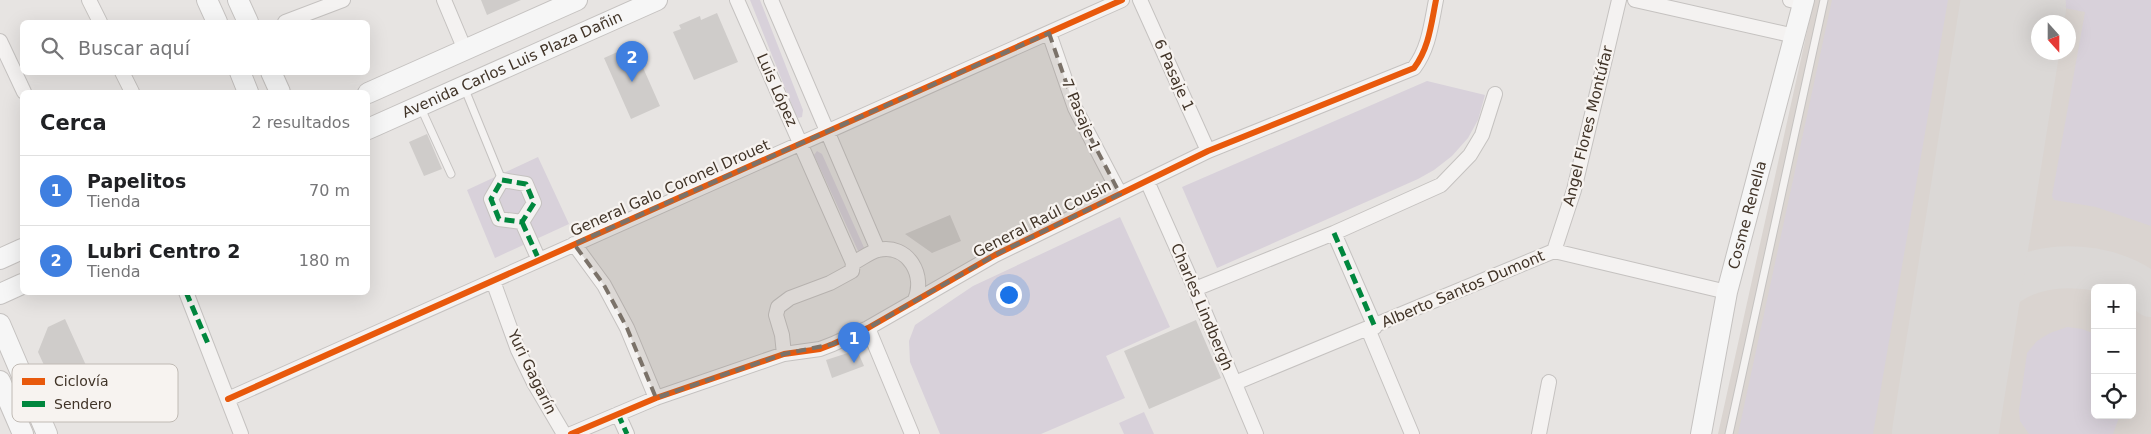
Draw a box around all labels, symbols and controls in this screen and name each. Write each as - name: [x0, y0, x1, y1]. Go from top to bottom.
- street label: Avenida Carlos Luis Plaza Dañin: [399, 8, 625, 122]
- north arrow: [2031, 15, 2076, 60]
- search box: [20, 20, 370, 75]
- icon: search: [38, 34, 66, 62]
- street label: 6 Pasaje 1: [1150, 36, 1198, 114]
- text: Buscar aquí: [78, 37, 190, 59]
- pin: 2: [616, 41, 648, 82]
- street label: Angel Flores Montúfar: [1559, 43, 1617, 208]
- street label: Luis López: [753, 51, 801, 130]
- street label: 7 Pasaje 1: [1058, 76, 1104, 154]
- text: Cerca: [40, 111, 107, 135]
- text: 2 resultados: [251, 113, 350, 132]
- street label: General Galo Coronel Drouet: [568, 136, 773, 240]
- street label: Cosme Renella: [1724, 159, 1770, 271]
- text: Papelitos: [87, 170, 186, 192]
- street label: General Raúl Cousin: [970, 176, 1114, 262]
- text: 1: [50, 181, 62, 200]
- text: 70 m: [309, 181, 350, 200]
- text: Tienda: [87, 192, 141, 211]
- text: Lubri Centro 2: [87, 240, 240, 262]
- street label: Charles Lindbergh: [1167, 241, 1237, 373]
- street label: Alberto Santos Dumont: [1379, 246, 1547, 332]
- text: 2: [50, 251, 62, 270]
- text: 180 m: [299, 251, 350, 270]
- text: Tienda: [87, 262, 141, 281]
- your location: [996, 282, 1022, 308]
- map controls: [2091, 284, 2136, 419]
- button: +: [2091, 284, 2136, 329]
- pin: 1: [838, 322, 870, 363]
- street label: Yuri Gagarín: [503, 326, 560, 417]
- button: −: [2091, 329, 2136, 374]
- legend: [12, 364, 178, 422]
- text: Ciclovía: [54, 373, 109, 389]
- button: locate: [2091, 374, 2136, 419]
- text: Sendero: [54, 396, 112, 412]

